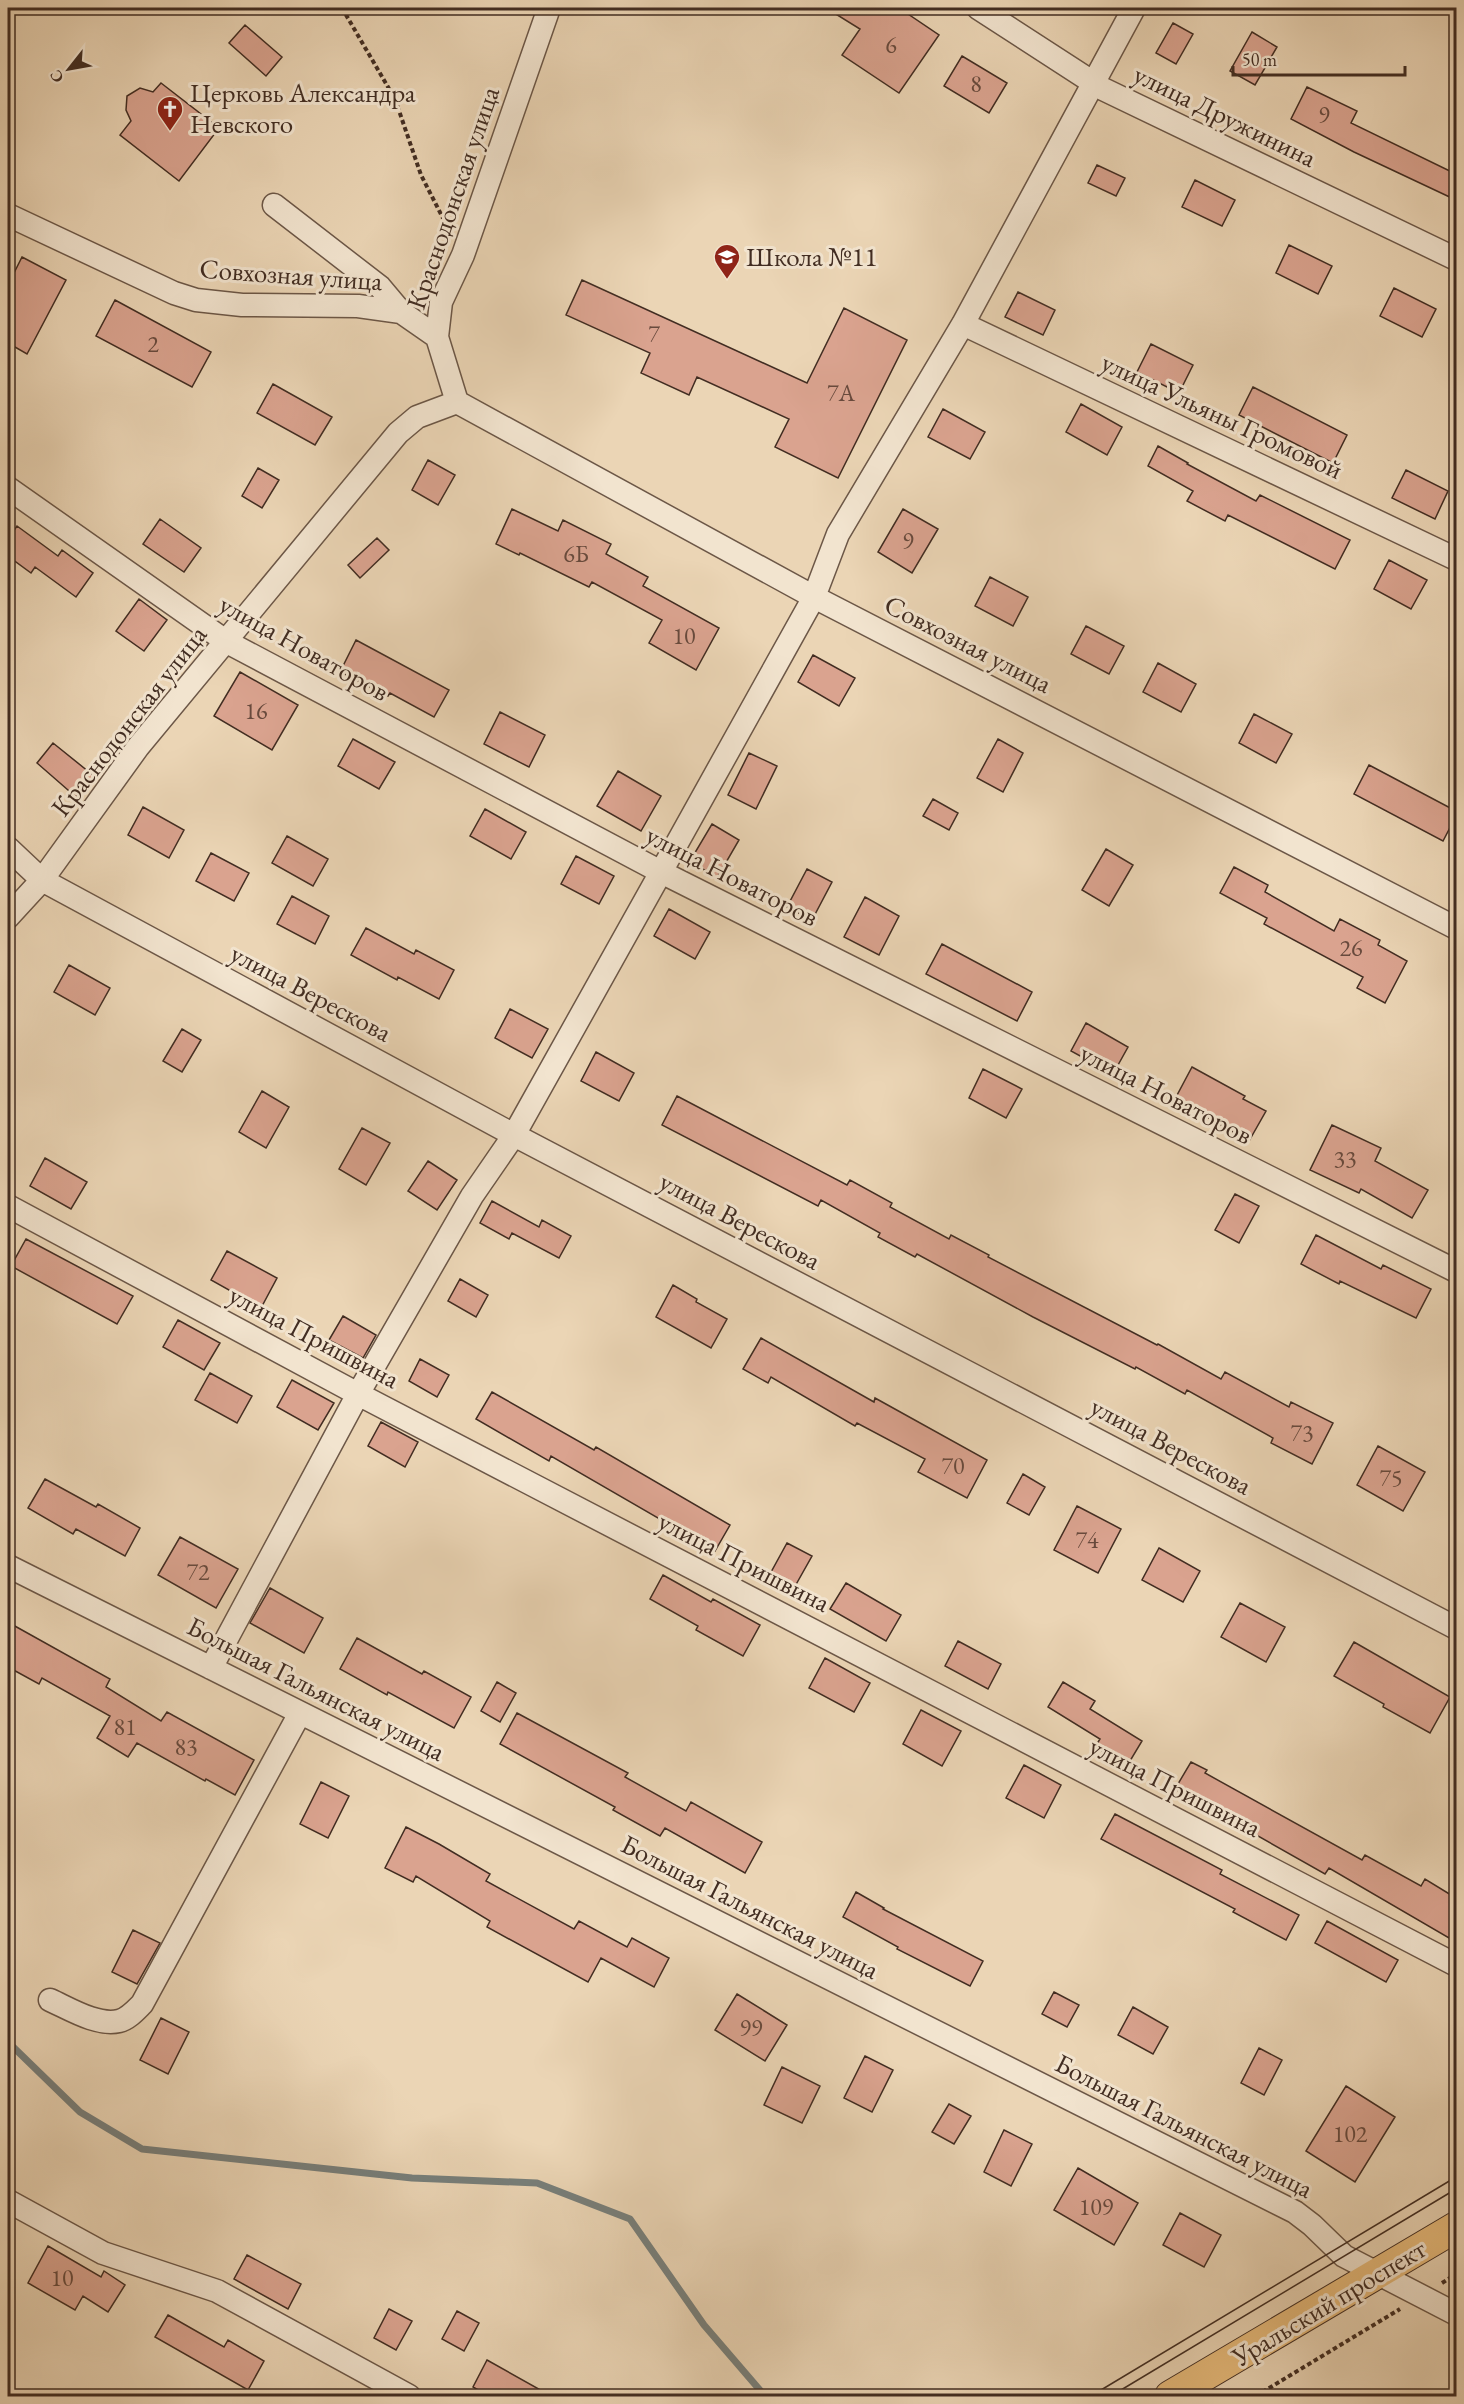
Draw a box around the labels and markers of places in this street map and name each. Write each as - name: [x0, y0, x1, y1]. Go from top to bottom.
- place label: Церковь Александра Невского: [190, 75, 416, 141]
- church icon: Церковь Александра Невского: [155, 94, 185, 132]
- place label: Школа №11: [746, 239, 877, 274]
- school or university icon: Школа №11: [712, 242, 742, 280]

